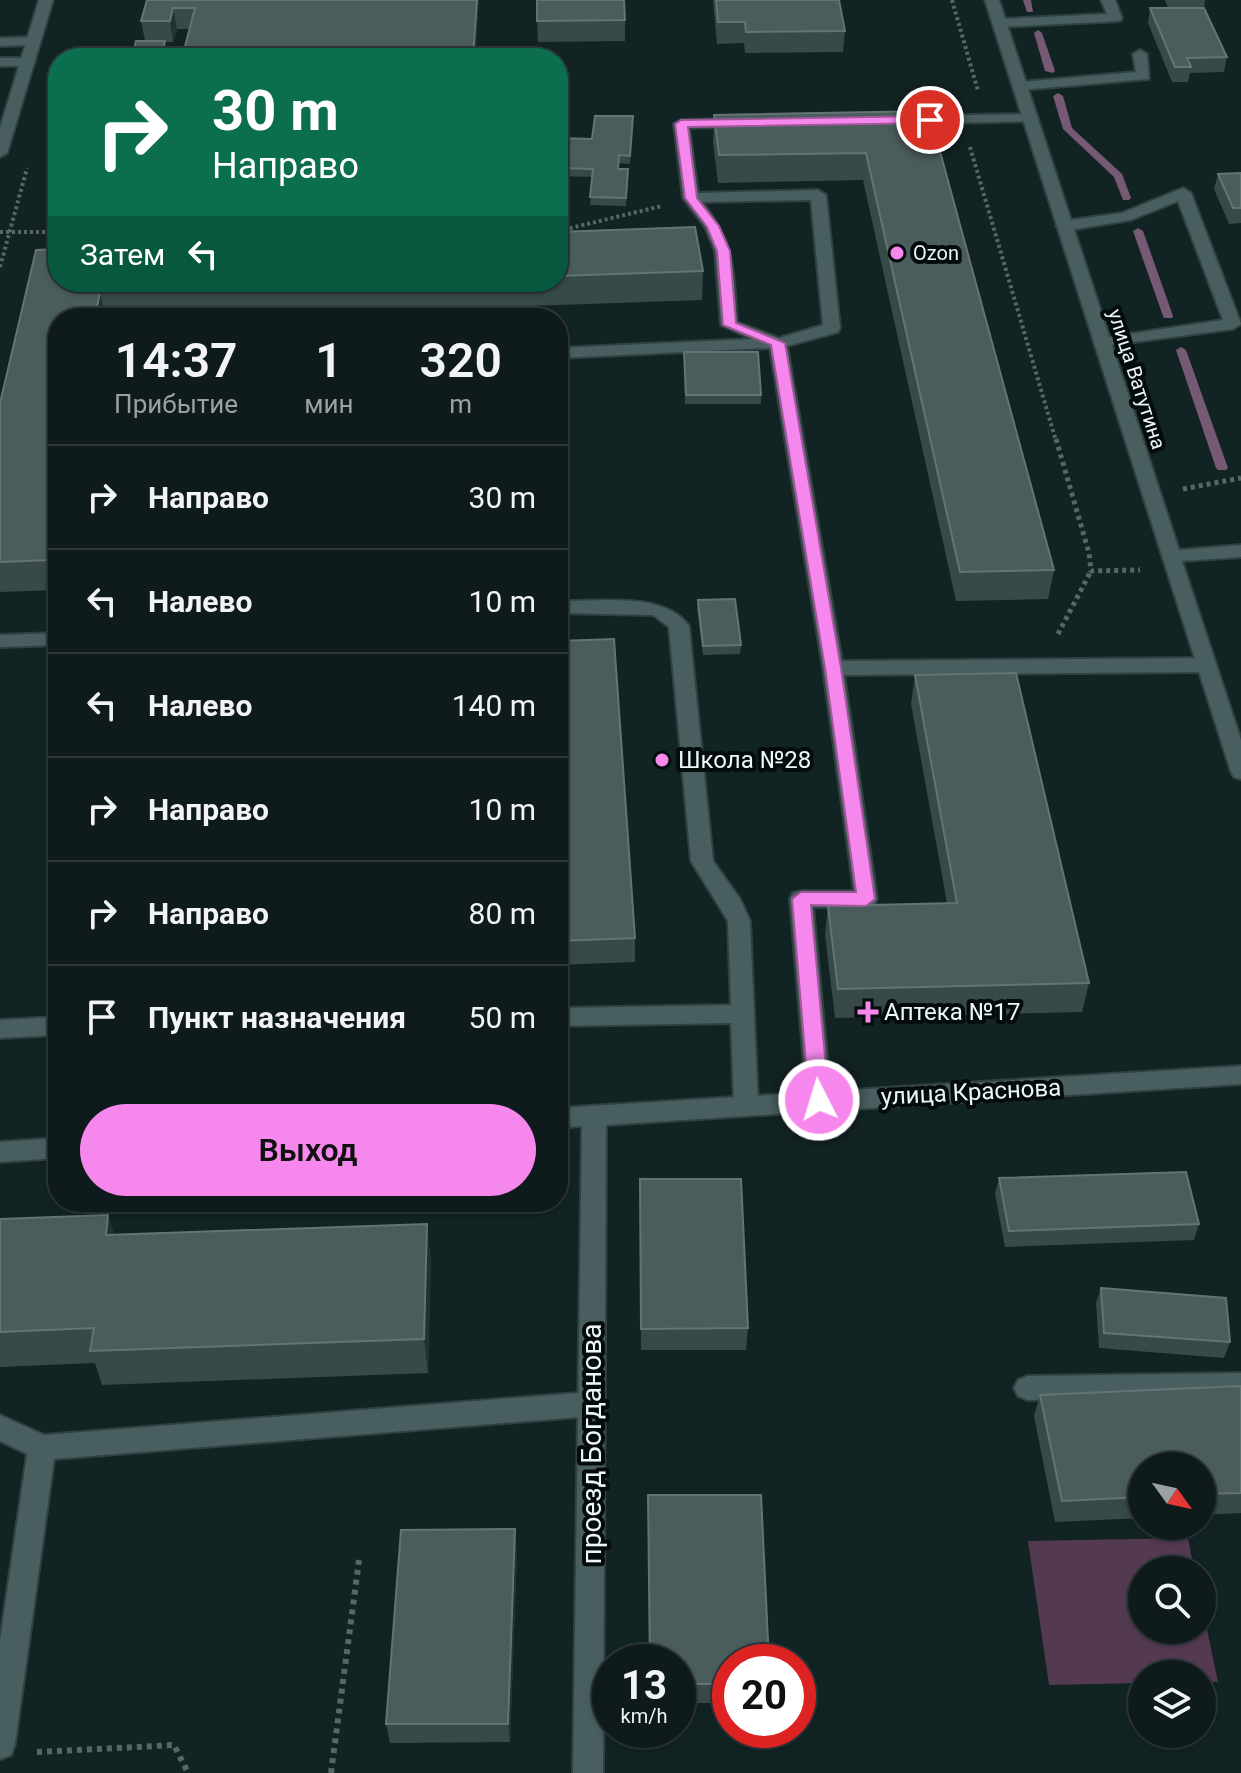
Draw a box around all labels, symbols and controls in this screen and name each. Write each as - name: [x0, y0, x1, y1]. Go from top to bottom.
- text: 30 m: [212, 78, 339, 144]
- icon: right: [80, 80, 184, 184]
- pin: [896, 86, 964, 154]
- icon: arrive: [908, 98, 952, 142]
- text: Направо: [212, 145, 359, 187]
- icon: left: [181, 232, 225, 276]
- text: Затем: [80, 237, 165, 272]
- place label: Ozon: [913, 241, 959, 265]
- marker: Ozon: [888, 244, 906, 262]
- street label: улица Ватутина: [1103, 306, 1171, 452]
- text: 14:37: [115, 332, 237, 389]
- text: 1: [315, 332, 343, 389]
- text: 320: [420, 332, 502, 389]
- text: Прибытие: [114, 389, 238, 419]
- text: мин: [304, 389, 354, 419]
- text: m: [449, 389, 472, 419]
- icon: right: [80, 475, 124, 519]
- text: Направо: [148, 480, 269, 515]
- text: 30 m: [469, 480, 536, 515]
- icon: left: [80, 579, 124, 623]
- text: Налево: [148, 584, 252, 619]
- text: 10 m: [469, 584, 536, 619]
- icon: left: [80, 683, 124, 727]
- text: Налево: [148, 688, 252, 723]
- text: 140 m: [452, 688, 536, 723]
- place label: Школа №28: [678, 746, 811, 774]
- marker: Школа №28: [653, 751, 671, 769]
- icon: right: [80, 787, 124, 831]
- text: Направо: [148, 792, 269, 827]
- text: 10 m: [469, 792, 536, 827]
- icon: right: [80, 891, 124, 935]
- text: Направо: [148, 896, 269, 931]
- text: 80 m: [469, 896, 536, 931]
- icon: arrive: [80, 995, 124, 1039]
- place label: Аптека №17: [884, 998, 1020, 1026]
- text: Пункт назначения: [148, 1000, 406, 1035]
- text: 50 m: [469, 1000, 536, 1035]
- marker: Аптека №17: [859, 1003, 877, 1021]
- position arrow: [777, 1058, 861, 1142]
- street label: улица Краснова: [880, 1073, 1062, 1111]
- button: Выход: [80, 1104, 536, 1196]
- street label: проезд Богданова: [575, 1324, 608, 1564]
- north arrow: [1128, 1452, 1216, 1540]
- map controls: [1128, 1452, 1216, 1748]
- button: search: [1128, 1556, 1216, 1644]
- speed limit sign: 20: [712, 1644, 816, 1748]
- button: layers: [1128, 1660, 1216, 1748]
- text: 13: [621, 1662, 667, 1709]
- text: km/h: [621, 1704, 667, 1728]

